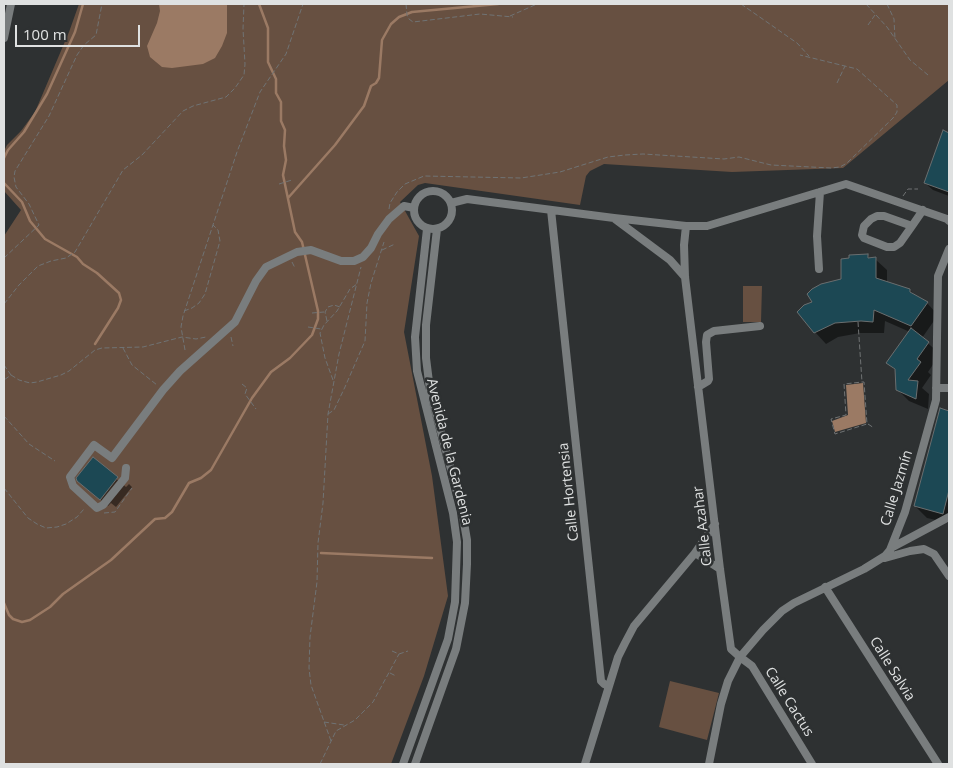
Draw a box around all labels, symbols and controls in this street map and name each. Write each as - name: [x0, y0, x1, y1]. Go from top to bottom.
- scale bar: [18, 15, 142, 47]
- text: 100 m: [23, 24, 67, 44]
- street label: Avenida de la Gardenia: [423, 377, 475, 527]
- street label: Calle Hortensia: [555, 442, 583, 542]
- street label: Calle Jazmín: [878, 448, 916, 528]
- street label: Calle Azahar: [690, 485, 716, 567]
- street label: Calle Salvia: [866, 634, 918, 704]
- street label: Calle Cactus: [761, 664, 817, 740]

